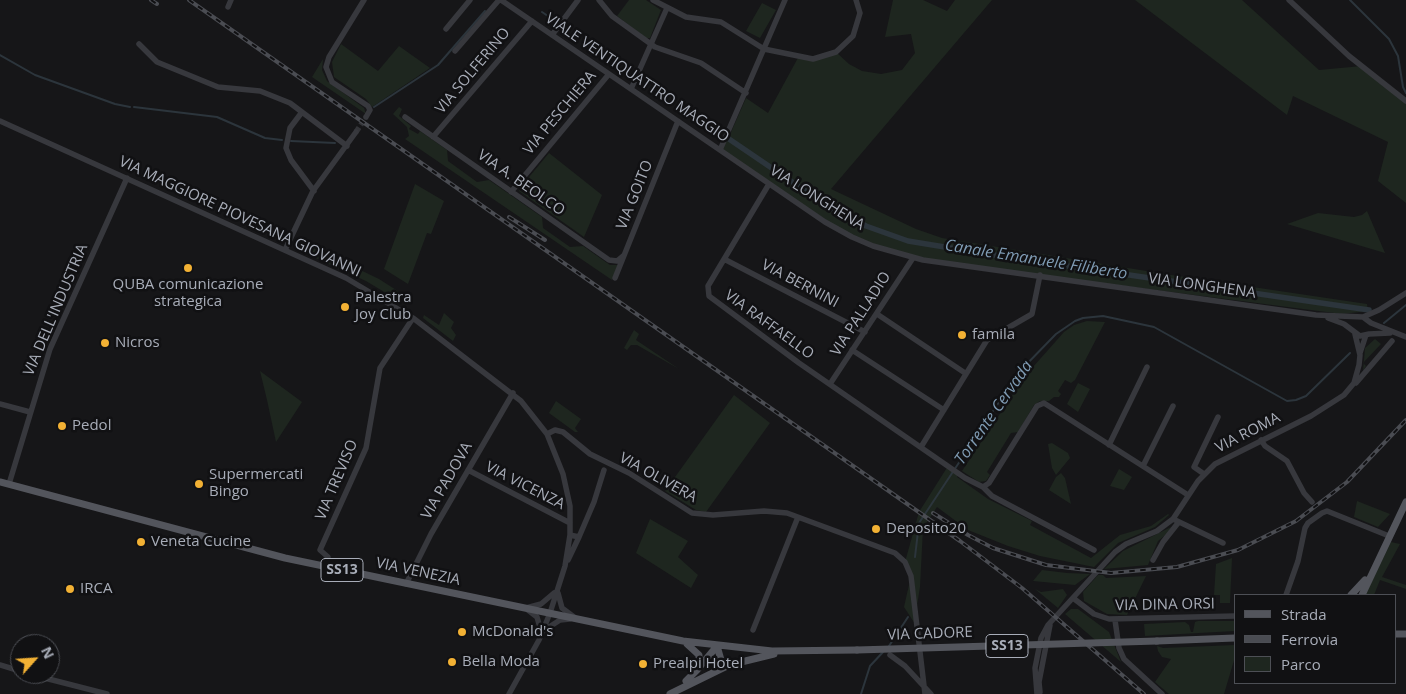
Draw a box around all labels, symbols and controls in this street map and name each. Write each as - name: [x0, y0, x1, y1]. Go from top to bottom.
- street label: VIALE VENTIQUATTRO MAGGIO: [542, 10, 732, 146]
- street label: VIA SOLFERINO: [432, 24, 514, 118]
- street label: VIA PESCHIERA: [520, 67, 600, 159]
- street label: VIA A. BEOLCO: [474, 146, 568, 220]
- street label: VIA MAGGIORE PIOVESANA GIOVANNI: [116, 153, 364, 281]
- street label: VIA GOITO: [613, 158, 657, 232]
- street label: VIA LONGHENA: [766, 162, 868, 234]
- water label: Canale Emanuele Filiberto: [943, 236, 1129, 284]
- street label: VIA DELL'INDUSTRIA: [20, 241, 92, 379]
- street label: VIA BERNINI: [758, 256, 842, 312]
- marker: QUBA comunicazione strategica: [182, 262, 194, 274]
- street label: VIA PALLADIO: [827, 268, 895, 360]
- street label: VIA LONGHENA: [1147, 270, 1257, 302]
- place label: QUBA comunicazione strategica: [113, 276, 263, 311]
- street label: VIA RAFFAELLO: [721, 287, 817, 363]
- place label: Palestra Joy Club: [355, 289, 412, 324]
- marker: Palestra Joy Club: [339, 301, 351, 313]
- place label: famila: [972, 326, 1015, 344]
- marker: famila: [956, 329, 968, 341]
- place label: Nicros: [115, 334, 160, 352]
- marker: Nicros: [99, 337, 111, 349]
- water label: Torrente Cervada: [951, 357, 1037, 469]
- street label: VIA ROMA: [1213, 409, 1283, 457]
- place label: Pedol: [72, 417, 111, 435]
- marker: Pedol: [56, 420, 68, 432]
- street label: VIA TREVISO: [312, 437, 362, 523]
- street label: VIA PADOVA: [418, 439, 476, 523]
- street label: VIA OLIVERA: [616, 449, 700, 507]
- street label: VIA VICENZA: [482, 458, 568, 514]
- place label: Supermercati Bingo: [209, 466, 303, 501]
- marker: Supermercati Bingo: [193, 478, 205, 490]
- place label: Deposito20: [886, 520, 966, 538]
- marker: Deposito20: [870, 523, 882, 535]
- place label: Veneta Cucine: [151, 533, 251, 551]
- marker: Veneta Cucine: [135, 536, 147, 548]
- street label: VIA VENEZIA: [374, 554, 462, 590]
- road number: SS13: [321, 558, 363, 582]
- place label: IRCA: [80, 580, 112, 598]
- marker: IRCA: [64, 583, 76, 595]
- legend: [1234, 594, 1396, 684]
- street label: VIA DINA ORSI: [1115, 595, 1215, 615]
- text: Strada: [1281, 604, 1327, 624]
- place label: McDonald's: [472, 623, 554, 641]
- street label: VIA CADORE: [887, 624, 973, 644]
- marker: McDonald's: [456, 626, 468, 638]
- text: Ferrovia: [1281, 629, 1338, 649]
- north arrow: [10, 634, 60, 684]
- road number: SS13: [986, 634, 1028, 658]
- text: N: [37, 643, 59, 662]
- place label: Bella Moda: [462, 653, 540, 671]
- text: Parco: [1281, 654, 1321, 674]
- place label: Prealpi Hotel: [653, 655, 743, 673]
- marker: Bella Moda: [446, 656, 458, 668]
- marker: Prealpi Hotel: [637, 658, 649, 670]

